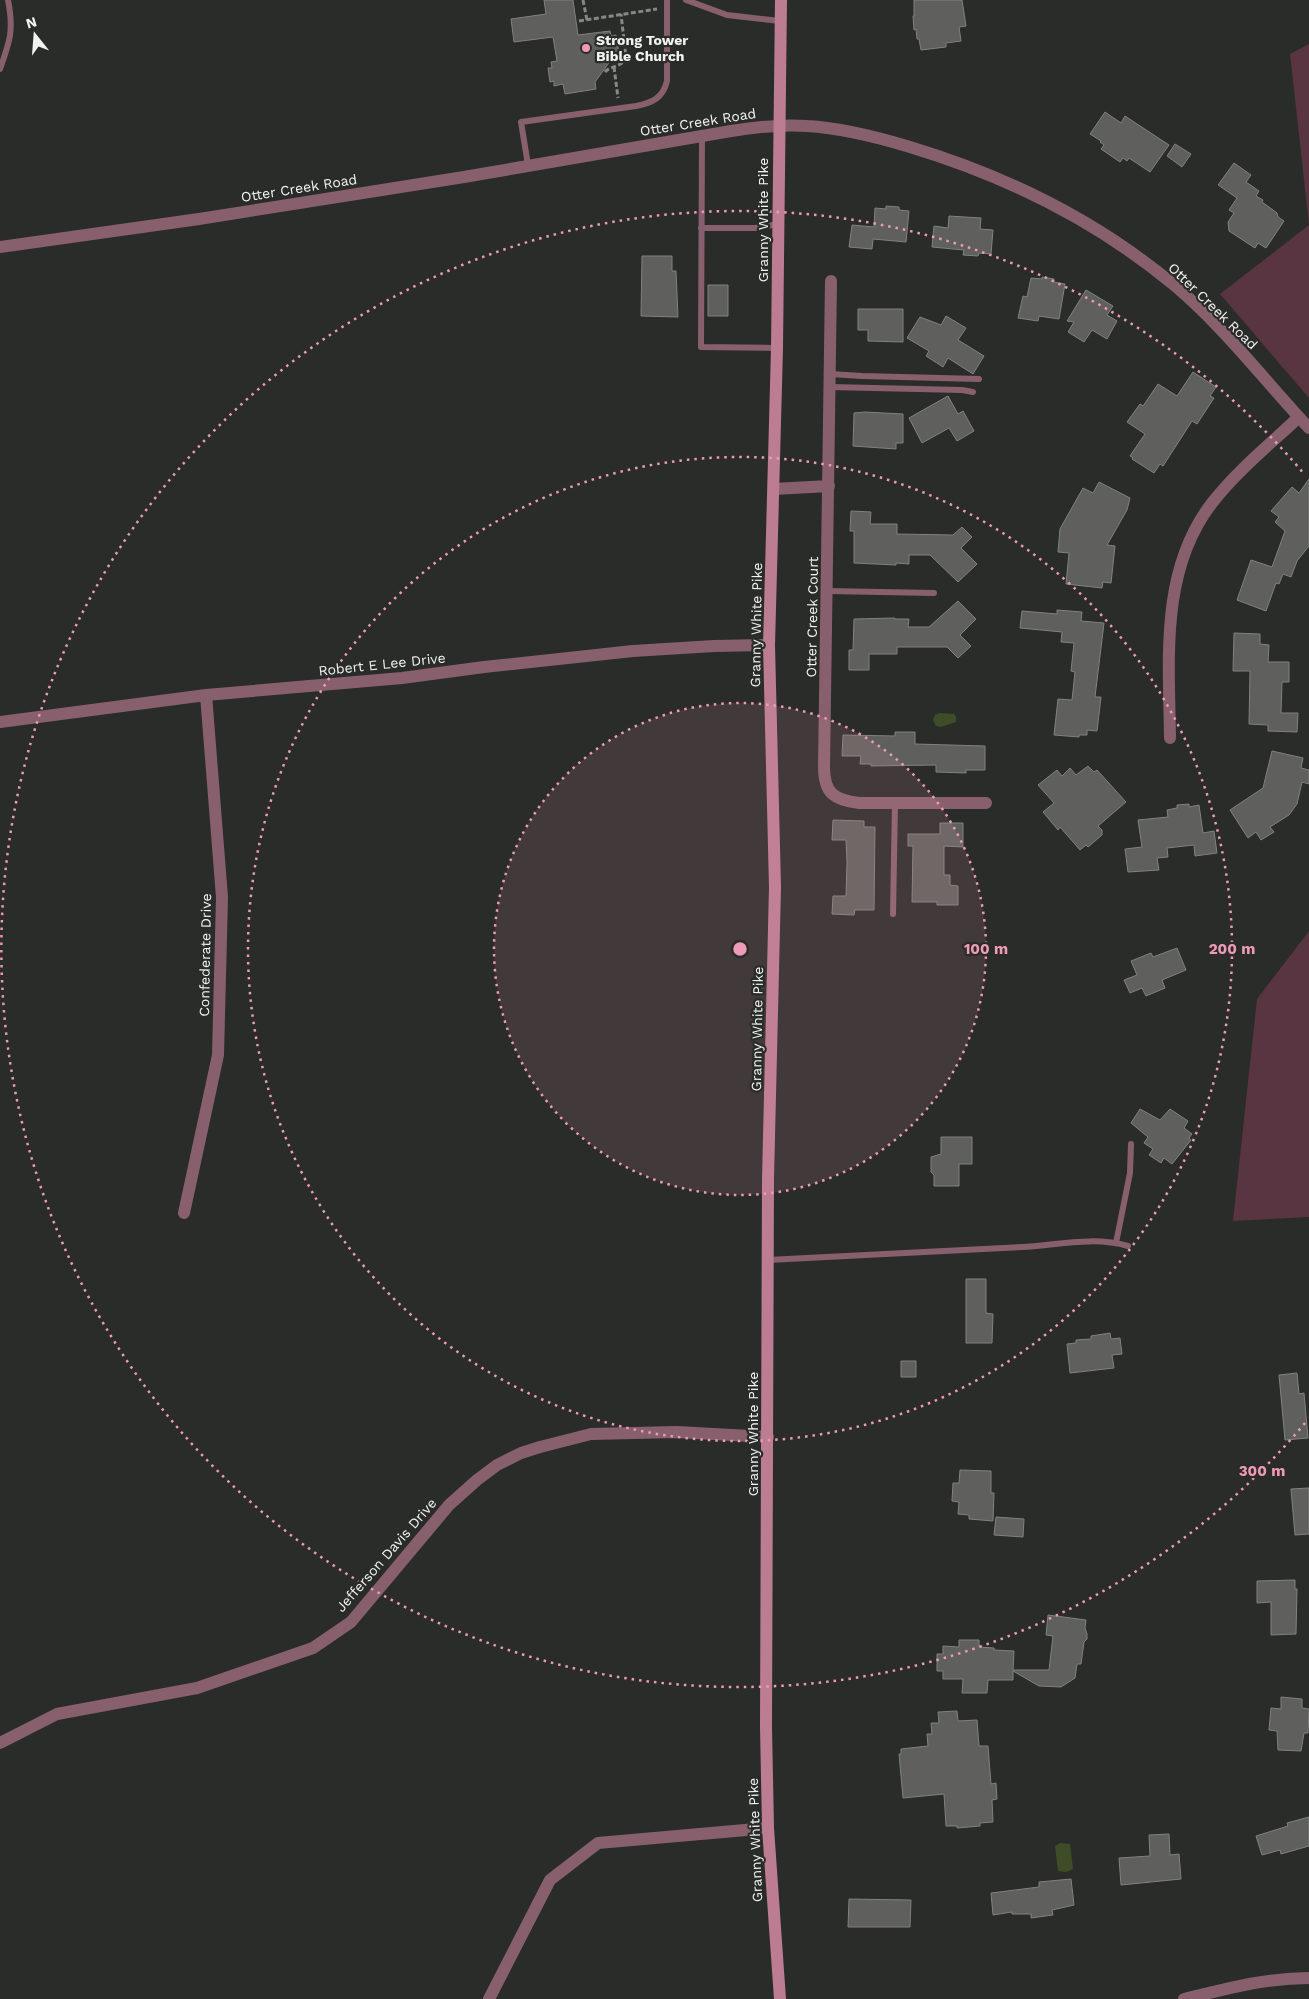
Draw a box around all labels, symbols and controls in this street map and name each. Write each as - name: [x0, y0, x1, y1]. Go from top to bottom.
- north arrow: [10, 10, 60, 60]
- text: N: [24, 13, 38, 32]
- place label: Strong Tower Bible Church: [596, 32, 688, 64]
- marker: Strong Tower Bible Church: [580, 42, 592, 54]
- street label: Otter Creek Road: [639, 105, 757, 139]
- street label: Granny White Pike: [755, 158, 771, 282]
- street label: Otter Creek Road: [240, 171, 358, 205]
- street label: Otter Creek Road: [1165, 259, 1261, 353]
- street label: Otter Creek Court: [803, 556, 821, 678]
- street label: Granny White Pike: [747, 563, 765, 687]
- street label: Robert E Lee Drive: [318, 649, 446, 679]
- street label: Confederate Drive: [196, 893, 214, 1017]
- centre of rings: [731, 940, 749, 958]
- text: 100 m: [964, 940, 1008, 958]
- text: 200 m: [1209, 940, 1255, 958]
- street label: Granny White Pike: [748, 967, 766, 1091]
- street label: Granny White Pike: [745, 1372, 761, 1496]
- text: 300 m: [1239, 1462, 1285, 1480]
- street label: Jefferson Davis Drive: [332, 1495, 440, 1615]
- street label: Granny White Pike: [745, 1777, 765, 1903]

